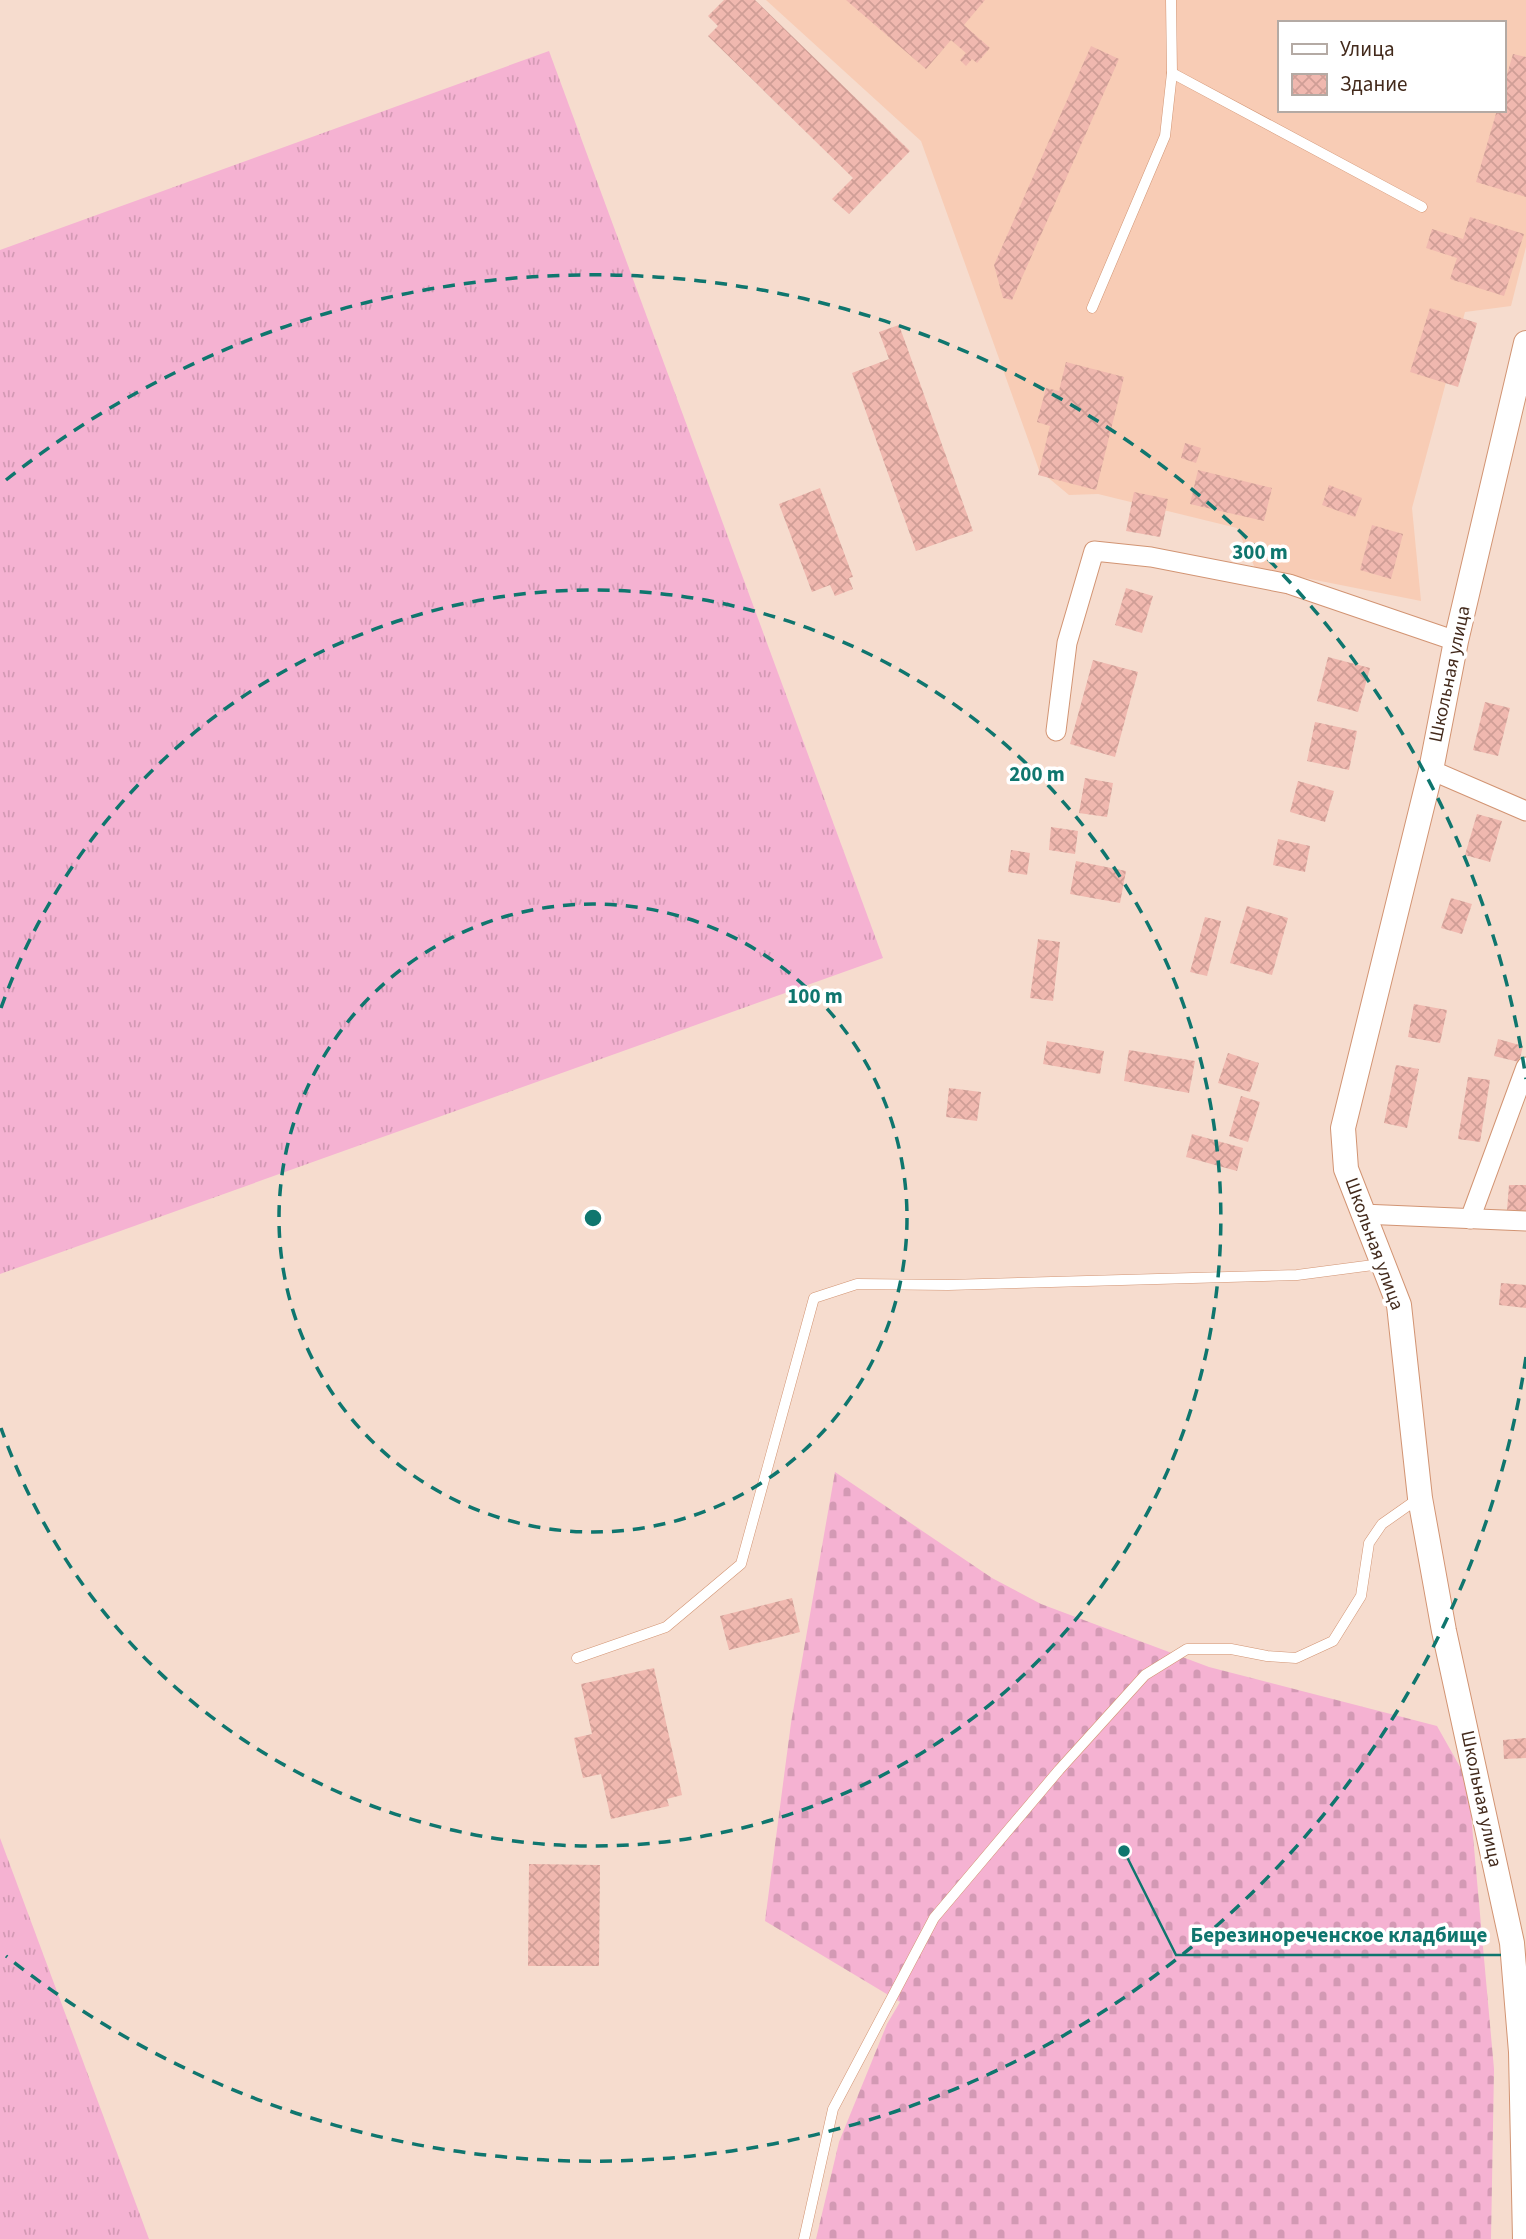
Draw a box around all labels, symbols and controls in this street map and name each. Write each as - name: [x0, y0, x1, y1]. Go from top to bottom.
- legend: [1278, 21, 1505, 112]
- text: Улица: [1340, 34, 1395, 64]
- text: Здание: [1340, 69, 1408, 99]
- text: 300 m: [1232, 537, 1288, 567]
- street label: Школьная улица: [1422, 603, 1478, 745]
- text: 200 m: [1009, 759, 1065, 789]
- text: 100 m: [787, 981, 843, 1011]
- street label: Школьная улица: [1338, 1174, 1410, 1314]
- centre of rings: [581, 1206, 605, 1230]
- street label: Школьная улица: [1453, 1728, 1509, 1870]
- callout: Березинореченское кладбище: [1176, 1913, 1501, 1955]
- text: Березинореченское кладбище: [1191, 1920, 1488, 1950]

